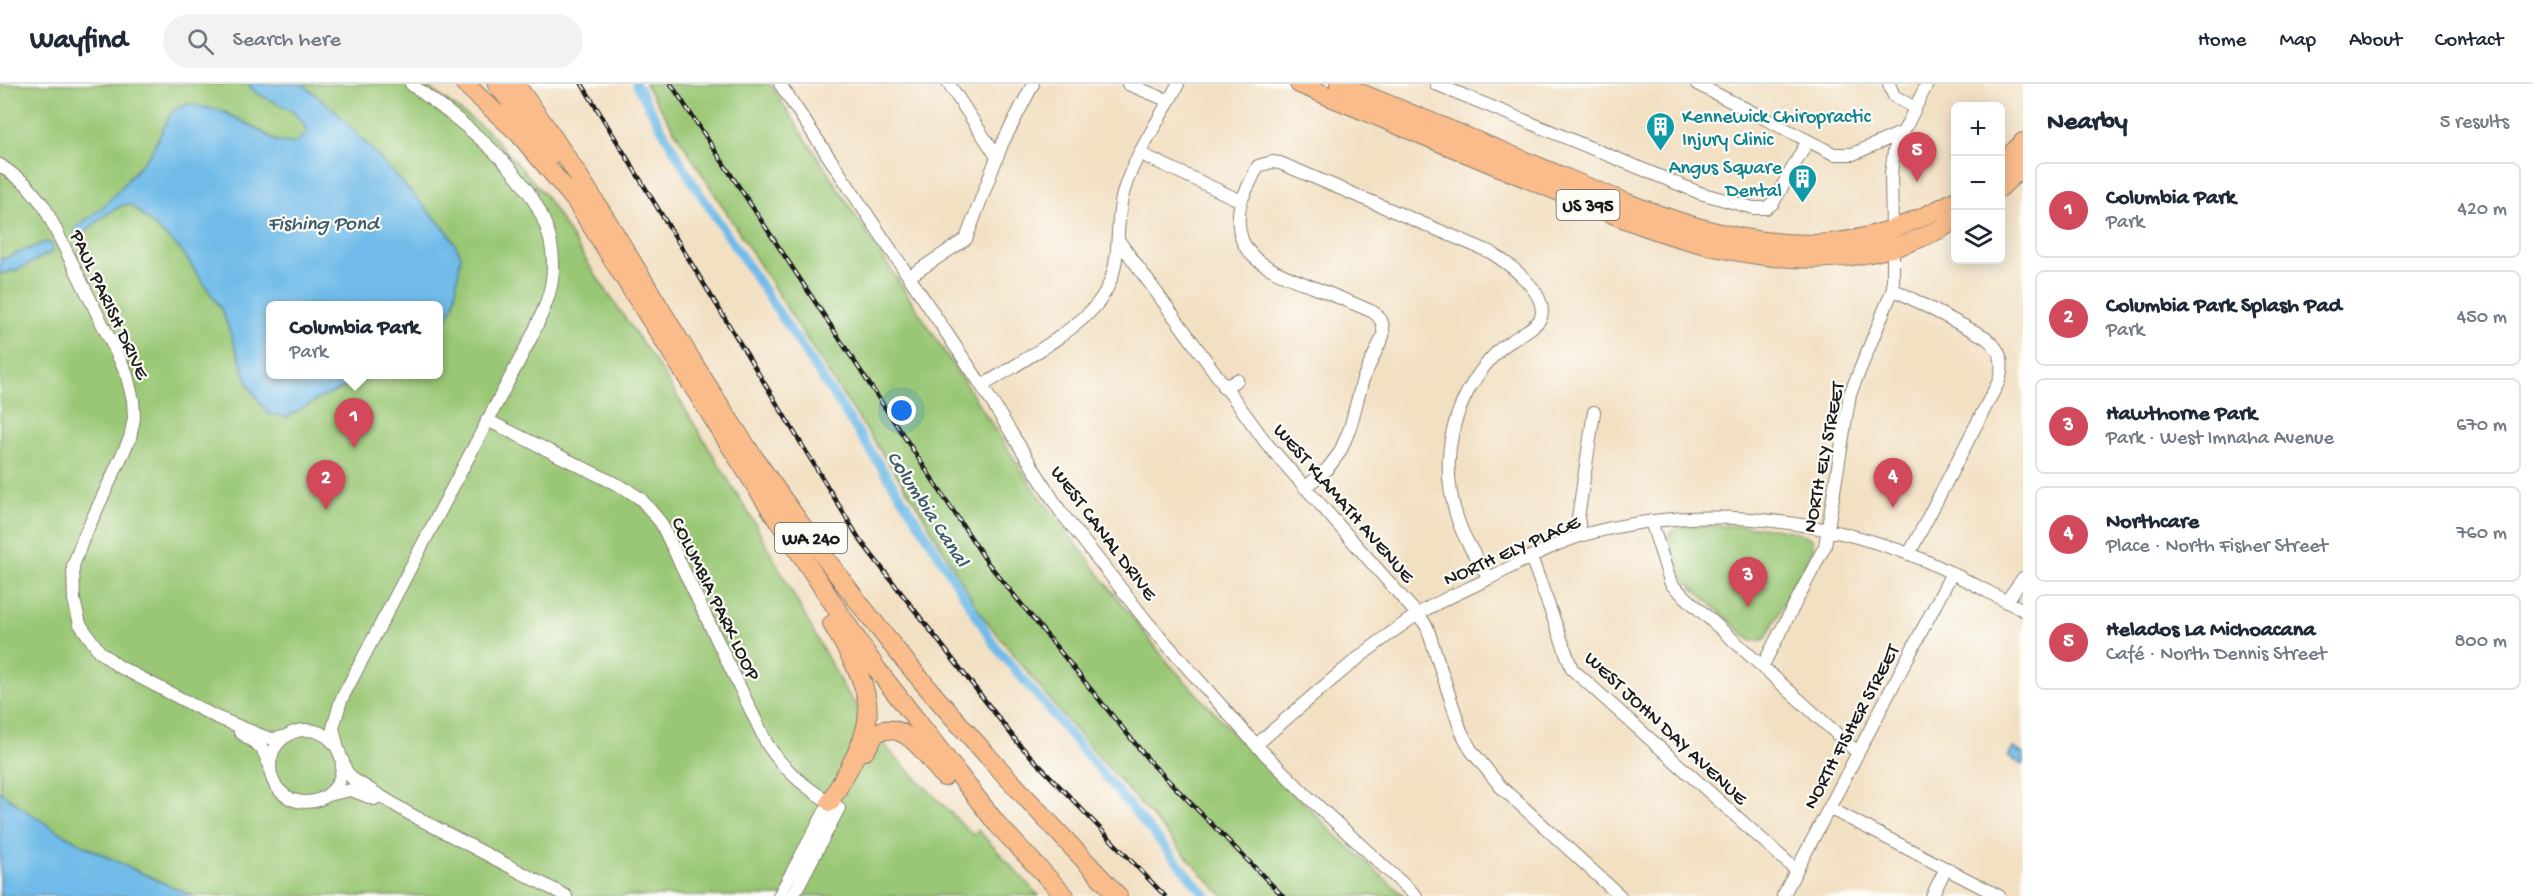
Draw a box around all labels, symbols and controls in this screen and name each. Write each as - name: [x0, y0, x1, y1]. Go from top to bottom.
- search box: [163, 14, 583, 68]
- text: Wayfind: [30, 25, 127, 58]
- icon: search: [184, 25, 217, 58]
- text: Search here: [232, 28, 341, 54]
- text: Home: [2198, 29, 2246, 54]
- text: Map: [2279, 29, 2316, 54]
- text: About: [2349, 29, 2402, 54]
- text: Contact: [2435, 29, 2503, 54]
- map controls: [1951, 102, 2005, 264]
- button: +: [1951, 102, 2005, 156]
- place label: Kennewick Chiropractic Injury Clinic: [1682, 107, 1872, 153]
- text: Nearby: [2047, 108, 2128, 139]
- building icon: Kennewick Chiropractic Injury Clinic: [1645, 110, 1677, 152]
- text: 5 results: [2440, 112, 2509, 135]
- pin: 5: [1898, 132, 1936, 182]
- button: −: [1951, 156, 2005, 210]
- place label: Angus Square Dental: [1669, 158, 1783, 204]
- building icon: Angus Square Dental: [1787, 162, 1819, 204]
- text: Columbia Park: [2106, 186, 2236, 212]
- road number: US 395: [1556, 190, 1620, 220]
- text: 1: [2064, 199, 2073, 222]
- text: 420 m: [2457, 199, 2507, 222]
- button: layers: [1951, 210, 2005, 264]
- text: Park: [2106, 212, 2144, 235]
- water label: Fishing Pond: [268, 213, 381, 238]
- street label: PAUL PARISH DRIVE: [63, 226, 153, 385]
- text: Columbia Park Splash Pad: [2106, 294, 2342, 320]
- popup: [266, 301, 443, 379]
- text: 2: [2064, 307, 2073, 330]
- text: 450 m: [2457, 307, 2507, 330]
- text: Columbia Park: [290, 316, 419, 342]
- text: Park: [2106, 320, 2144, 343]
- text: Park: [290, 342, 328, 365]
- street label: NORTH ELY STREET: [1800, 379, 1852, 535]
- your location: [887, 396, 916, 425]
- pin: 1: [334, 398, 374, 448]
- text: Hawthorne Park: [2106, 402, 2257, 428]
- text: 3: [2063, 415, 2074, 438]
- text: 670 m: [2456, 415, 2507, 438]
- street label: WEST KLAMATH AVENUE: [1267, 420, 1419, 590]
- text: Park · West Imnaha Avenue: [2106, 428, 2334, 451]
- water label: Columbia Canal: [879, 447, 974, 574]
- pin: 4: [1874, 458, 1912, 508]
- pin: 2: [306, 460, 346, 510]
- street label: WEST CANAL DRIVE: [1044, 462, 1161, 607]
- text: Northcare: [2106, 510, 2199, 536]
- street label: NORTH ELY PLACE: [1441, 511, 1586, 593]
- street label: COLUMBIA PARK LOOP: [664, 514, 764, 686]
- road number: WA 240: [775, 523, 847, 553]
- text: 4: [2064, 523, 2073, 546]
- text: 760 m: [2456, 523, 2507, 546]
- text: Place · North Fisher Street: [2106, 536, 2328, 559]
- pin: 3: [1728, 558, 1768, 607]
- text: Helados La Michoacana: [2106, 618, 2315, 644]
- text: 5: [2063, 631, 2074, 654]
- text: 800 m: [2454, 631, 2507, 654]
- street label: NORTH FISHER STREET: [1800, 640, 1907, 814]
- text: Café · North Dennis Street: [2106, 644, 2326, 667]
- street label: WEST JOHN DAY AVENUE: [1578, 648, 1752, 812]

